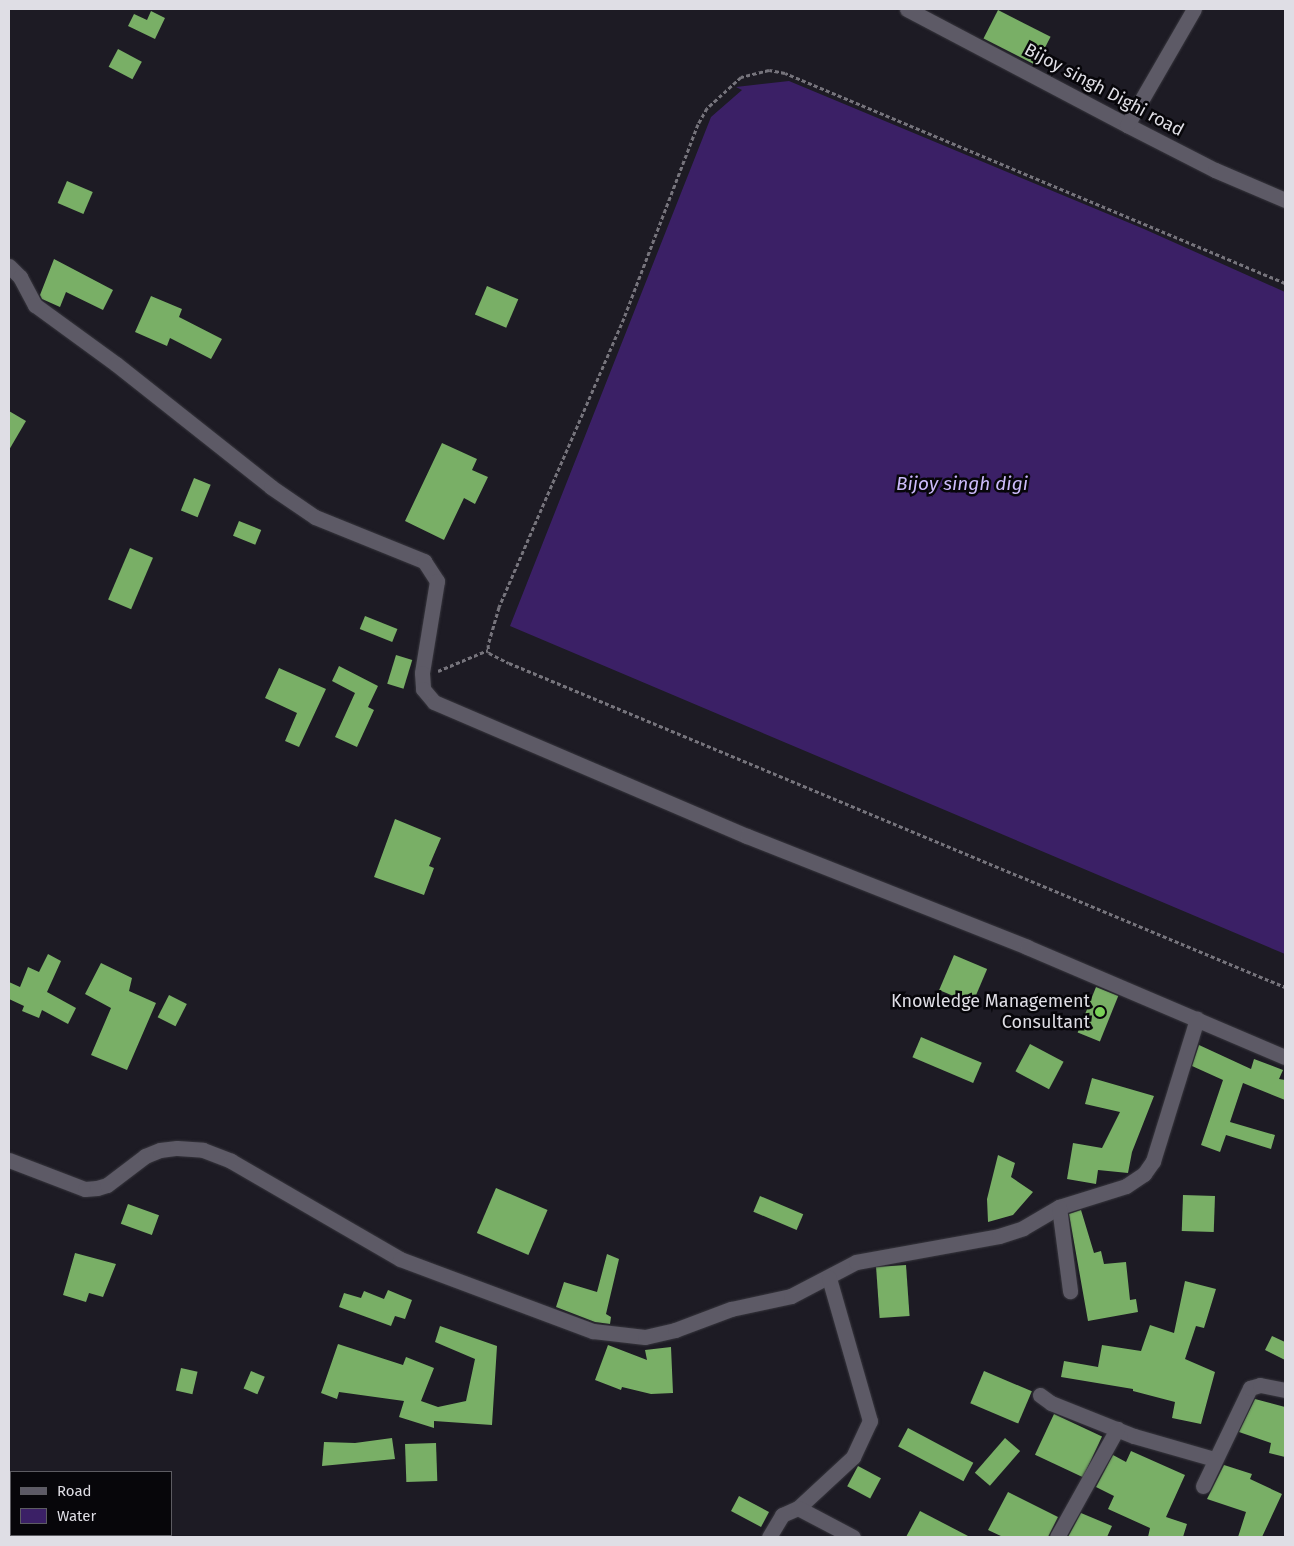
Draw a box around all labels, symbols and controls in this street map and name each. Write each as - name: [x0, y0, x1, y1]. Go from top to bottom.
- street label: Bijoy singh Dighi road: [1021, 39, 1187, 141]
- water label: Bijoy singh digi: [896, 473, 1028, 495]
- place label: Knowledge Management Consultant: [891, 991, 1090, 1034]
- marker: Knowledge Management Consultant: [1094, 1006, 1106, 1018]
- legend: [10, 1471, 172, 1536]
- text: Road: [57, 1482, 92, 1500]
- text: Water: [57, 1507, 96, 1525]

